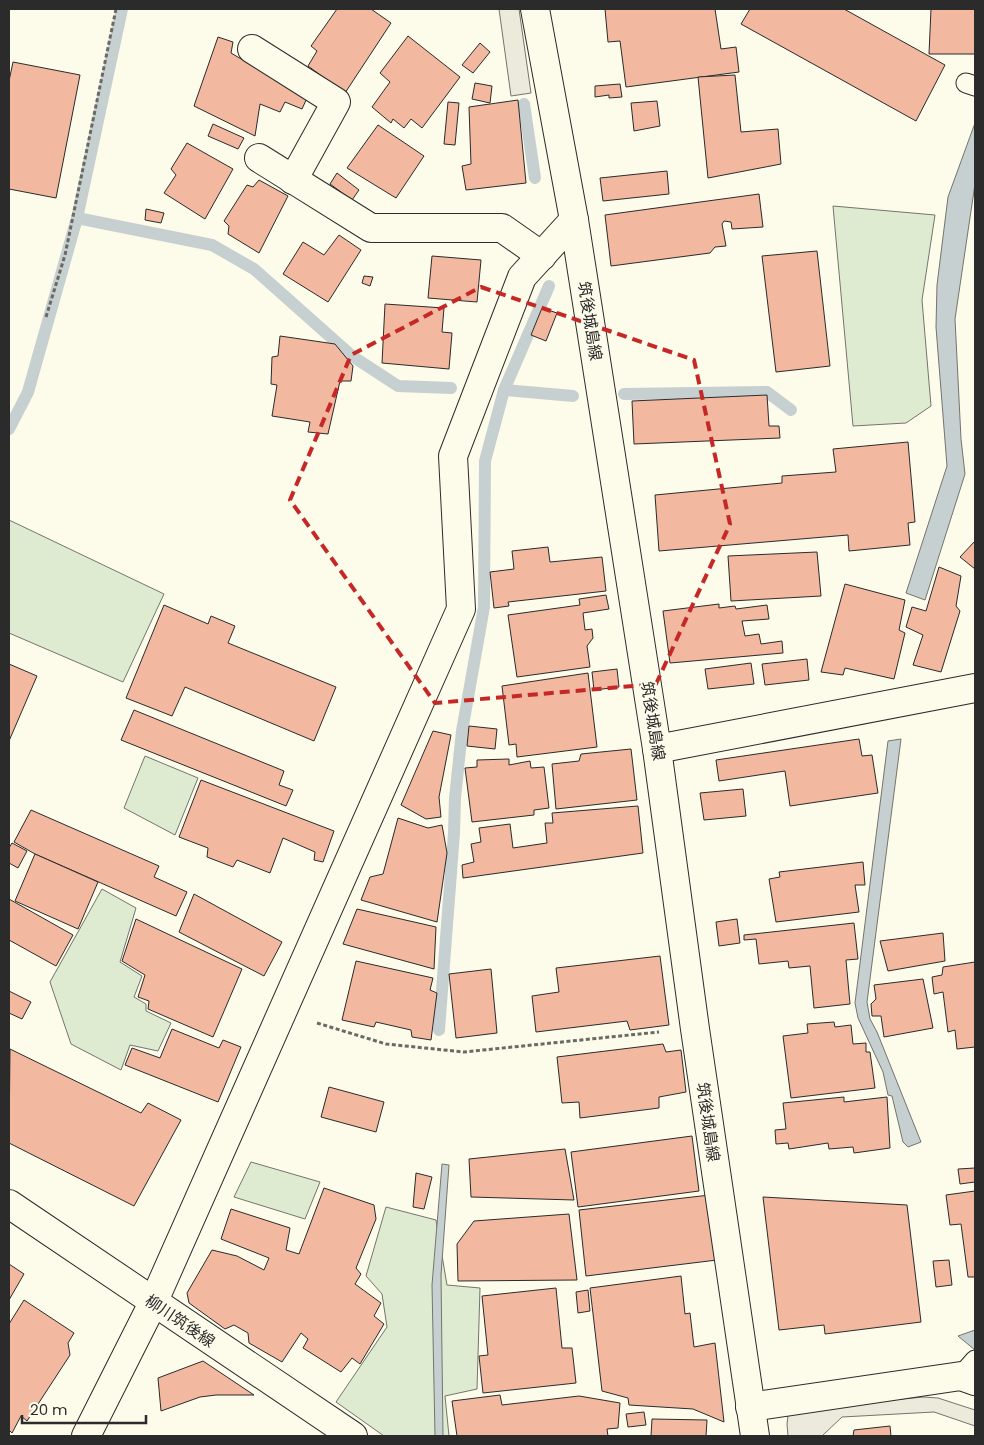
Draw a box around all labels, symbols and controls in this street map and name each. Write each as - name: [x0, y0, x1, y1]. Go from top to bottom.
- street label: 筑後城島線: [572, 280, 608, 362]
- street label: 筑後城島線: [635, 680, 671, 762]
- street label: 筑後城島線: [691, 1081, 725, 1163]
- street label: 柳川筑後線: [140, 1289, 220, 1353]
- scale bar: [22, 1392, 146, 1424]
- text: 20 m: [30, 1399, 68, 1420]

